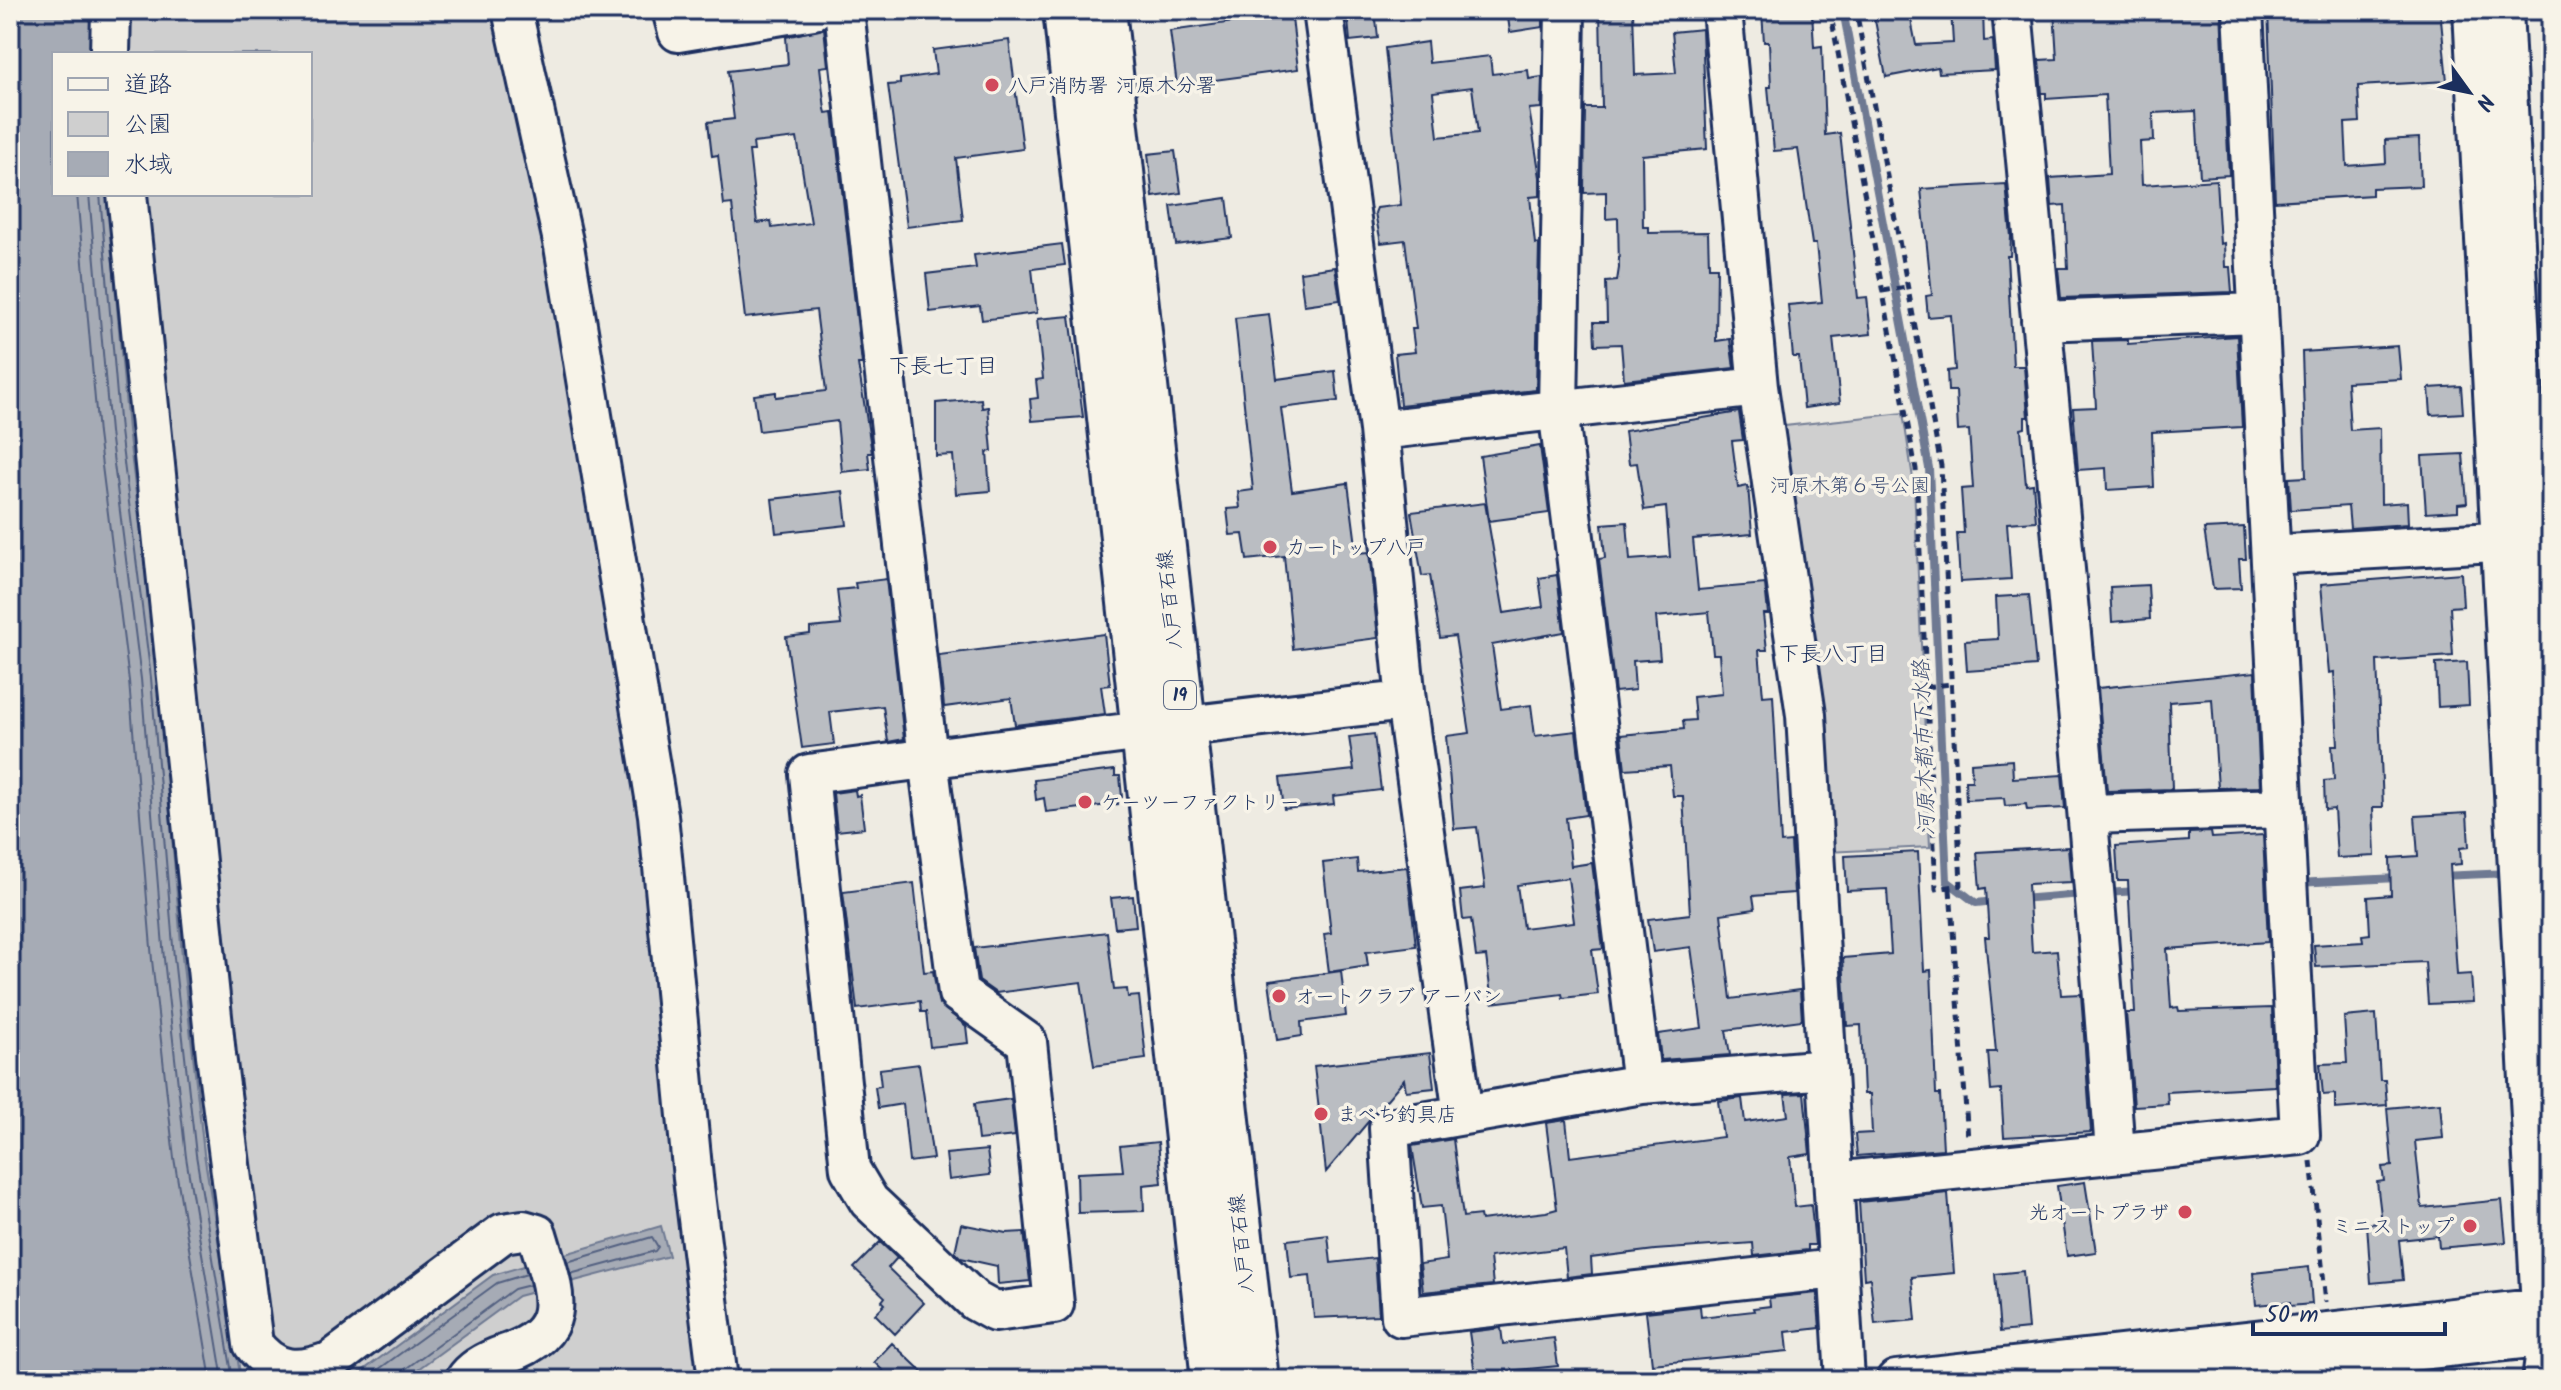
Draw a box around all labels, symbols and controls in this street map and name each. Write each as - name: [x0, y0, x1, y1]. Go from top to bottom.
- legend: [52, 52, 312, 196]
- north arrow: [2429, 52, 2509, 132]
- text: 道路: [124, 66, 172, 105]
- place label: 八戸消防署 河原木分署: [1008, 71, 1216, 103]
- marker: 八戸消防署 河原木分署: [983, 76, 1001, 94]
- text: N: [2465, 86, 2502, 117]
- text: 公園: [124, 106, 172, 145]
- text: 水域: [124, 146, 172, 185]
- district label: 下長七丁目: [888, 350, 998, 385]
- park label: 河原木第６号公園: [1770, 471, 1930, 503]
- place label: カートップ八戸: [1286, 533, 1426, 565]
- marker: カートップ八戸: [1261, 538, 1279, 556]
- street label: 八戸百石線: [1150, 548, 1192, 651]
- district label: 下長八丁目: [1778, 638, 1888, 673]
- water label: 河原木都市下水路: [1905, 657, 1946, 836]
- road number: 19: [1164, 681, 1196, 709]
- place label: ケーツーファクトリー: [1101, 788, 1300, 820]
- marker: ケーツーファクトリー: [1076, 793, 1094, 811]
- place label: オートクラブ アーバン: [1295, 982, 1502, 1014]
- marker: オートクラブ アーバン: [1270, 987, 1288, 1005]
- place label: まべち釣具店: [1337, 1100, 1457, 1132]
- marker: まべち釣具店: [1312, 1105, 1330, 1123]
- street label: 八戸百石線: [1222, 1192, 1264, 1295]
- place label: 光オートプラザ: [2029, 1198, 2169, 1230]
- marker: 光オートプラザ: [2176, 1203, 2194, 1221]
- place label: ミニストップ: [2332, 1212, 2454, 1244]
- marker: ミニストップ: [2461, 1217, 2479, 1235]
- scale bar: [2253, 1286, 2445, 1336]
- text: 50 m: [2265, 1296, 2319, 1335]

